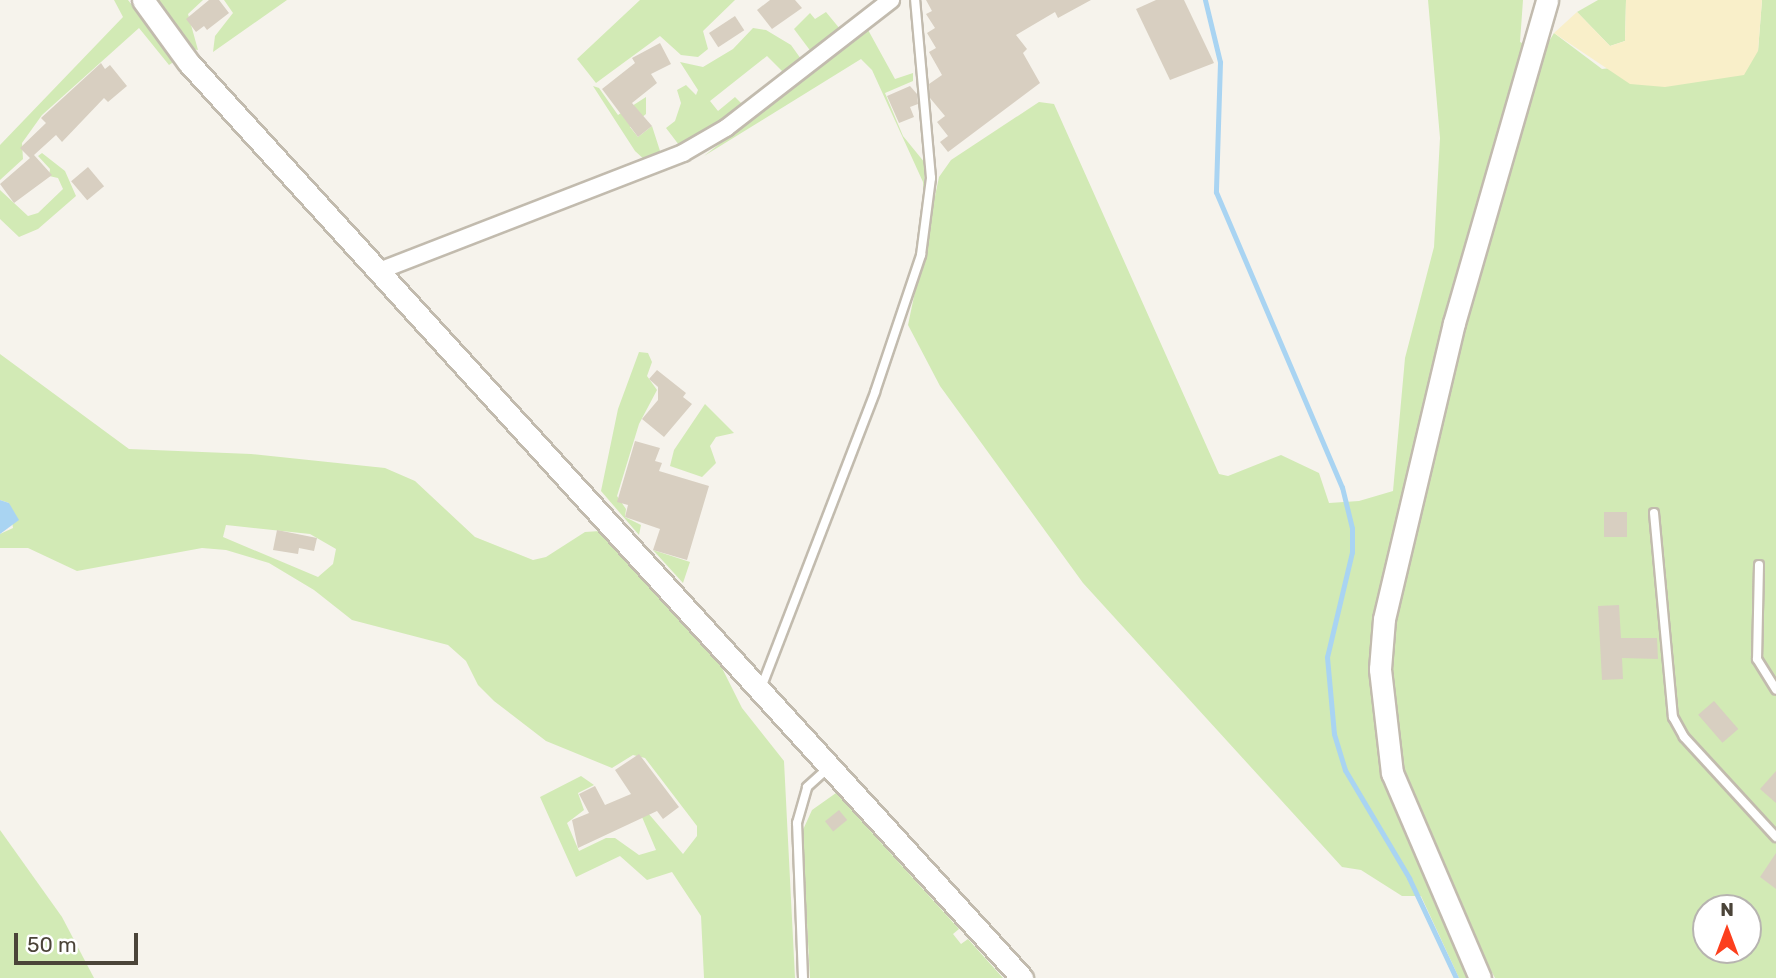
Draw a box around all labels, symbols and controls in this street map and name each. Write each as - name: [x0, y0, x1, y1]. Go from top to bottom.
- north arrow: [1692, 894, 1762, 964]
- text: N: [1720, 898, 1734, 921]
- scale bar: [18, 918, 142, 962]
- text: 50 m: [27, 932, 77, 957]

